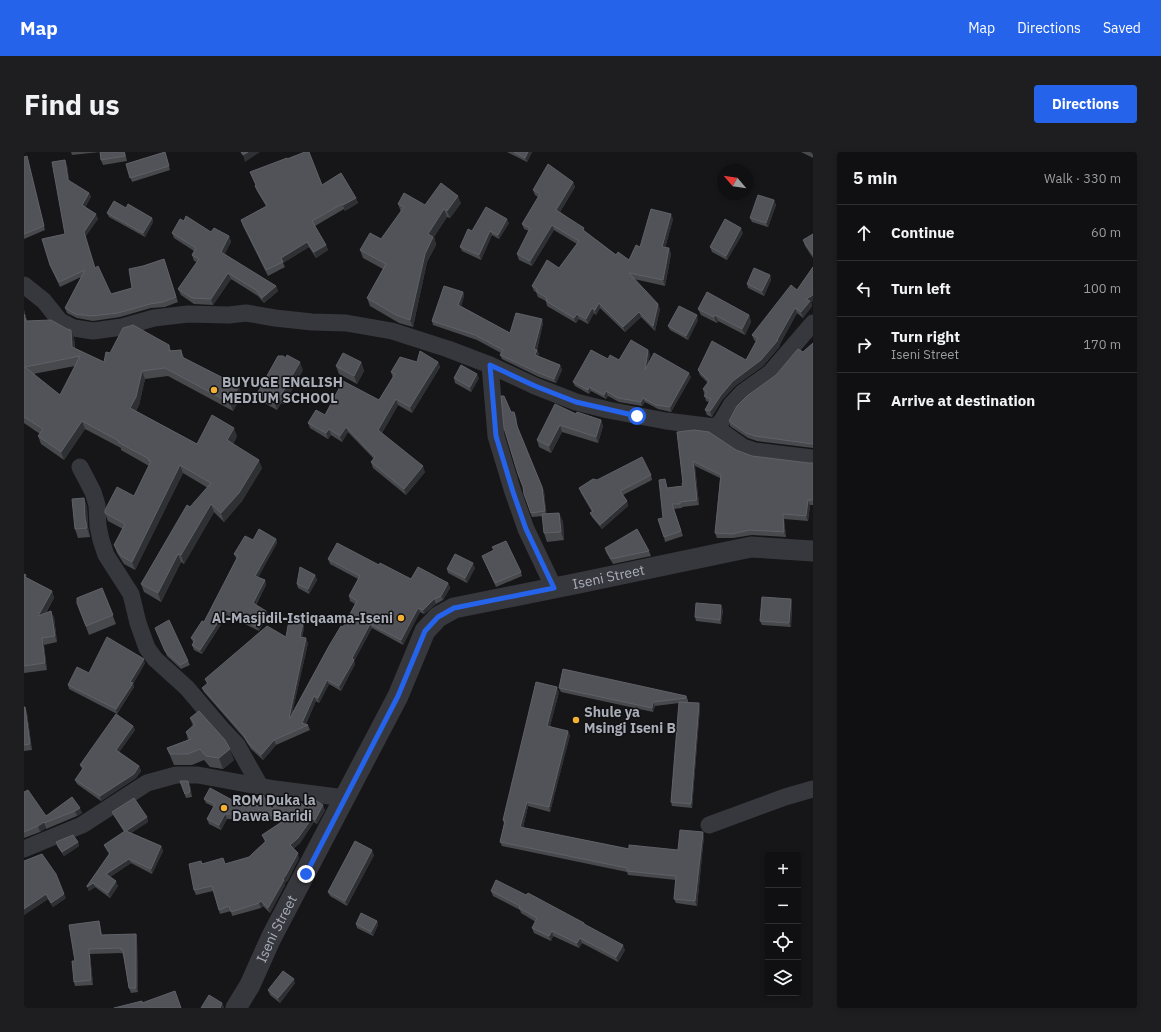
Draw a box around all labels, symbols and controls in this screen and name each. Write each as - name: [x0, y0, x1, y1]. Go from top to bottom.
- text: Map: [20, 16, 58, 40]
- text: Map: [968, 19, 995, 37]
- text: Directions: [1017, 19, 1081, 37]
- text: Saved: [1103, 19, 1141, 37]
- button: Directions: [1034, 85, 1137, 123]
- text: Find us: [24, 86, 120, 123]
- north arrow: [717, 164, 753, 200]
- text: 5 min: [853, 167, 897, 189]
- text: Walk · 330 m: [1044, 170, 1121, 187]
- icon: ahead: [853, 222, 875, 244]
- text: Continue: [891, 223, 955, 242]
- text: 60 m: [1091, 224, 1121, 241]
- icon: left: [853, 278, 875, 300]
- text: Turn left: [891, 279, 951, 298]
- text: 100 m: [1083, 280, 1121, 297]
- text: Turn right: [891, 327, 960, 346]
- icon: right: [853, 334, 875, 356]
- text: 170 m: [1083, 336, 1121, 353]
- text: Iseni Street: [891, 346, 959, 363]
- place label: BUYUGE ENGLISH MEDIUM SCHOOL: [222, 373, 343, 407]
- marker: BUYUGE ENGLISH MEDIUM SCHOOL: [209, 385, 219, 395]
- icon: arrive: [853, 390, 875, 412]
- text: Arrive at destination: [891, 391, 1035, 410]
- route start: [628, 407, 646, 425]
- street label: Iseni Street: [571, 561, 646, 593]
- place label: Al-Masjidil-Istiqaama-Iseni: [212, 609, 393, 627]
- marker: Al-Masjidil-Istiqaama-Iseni: [396, 613, 406, 623]
- place label: Shule ya Msingi Iseni B: [584, 703, 676, 737]
- marker: Shule ya Msingi Iseni B: [571, 715, 581, 725]
- place label: ROM Duka la Dawa Baridi: [232, 791, 316, 825]
- marker: ROM Duka la Dawa Baridi: [219, 803, 229, 813]
- map controls: [765, 852, 801, 996]
- button: +: [765, 852, 801, 888]
- route end: [297, 865, 315, 883]
- button: −: [765, 888, 801, 924]
- street label: Iseni Street: [252, 892, 301, 965]
- button: locate: [765, 924, 801, 960]
- button: layers: [765, 960, 801, 996]

